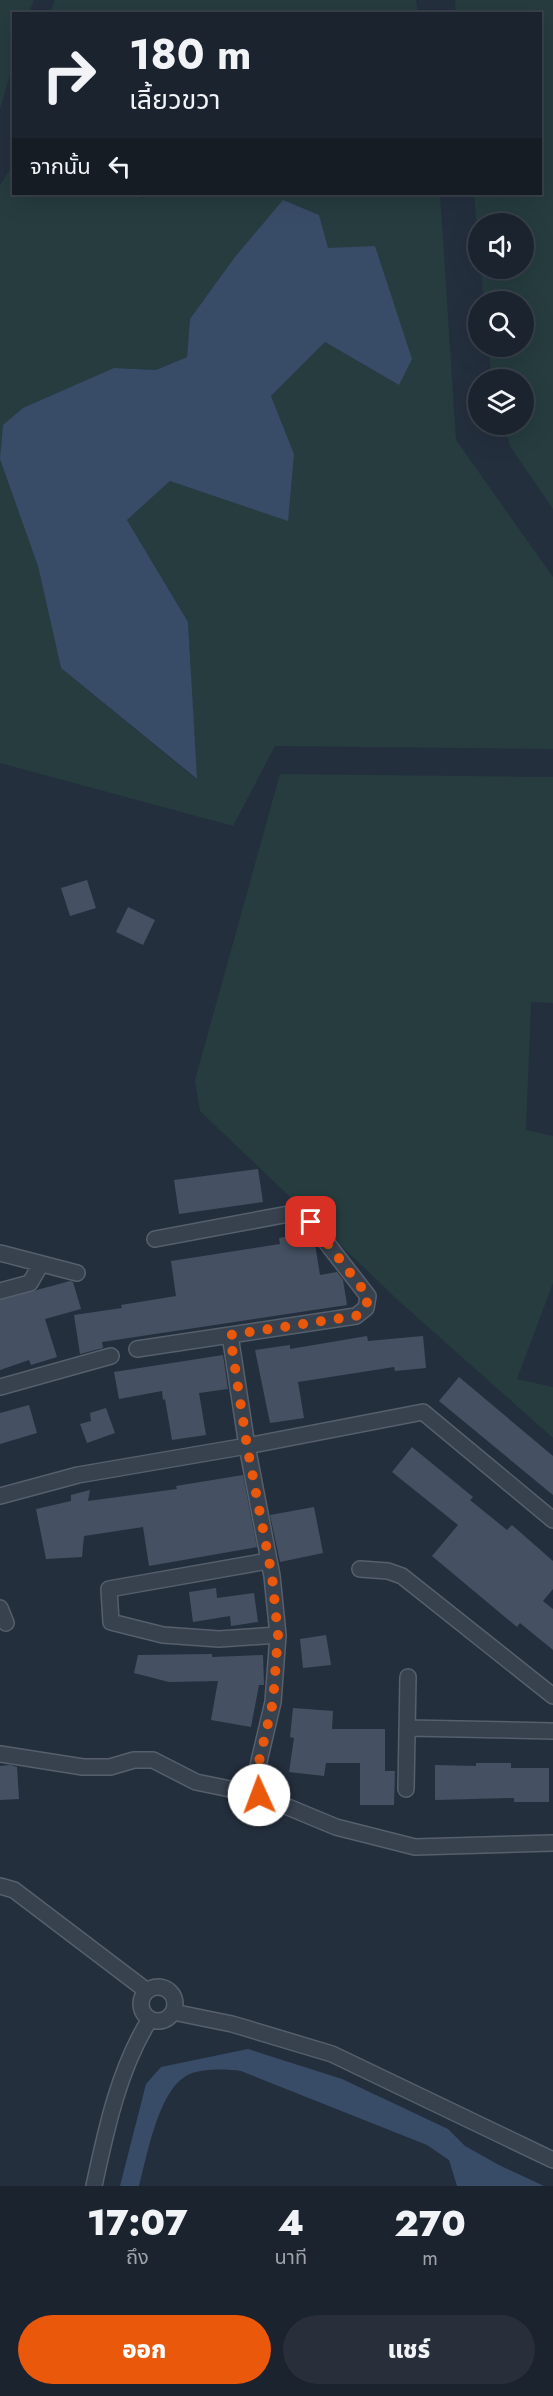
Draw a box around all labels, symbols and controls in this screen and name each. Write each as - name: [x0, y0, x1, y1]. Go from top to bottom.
- text: 180 m: [129, 24, 252, 85]
- icon: right: [30, 36, 108, 114]
- text: เลี้ยวขวา: [129, 80, 220, 119]
- text: จากนั้น: [30, 150, 91, 182]
- icon: left: [103, 150, 136, 183]
- map controls: [468, 213, 534, 435]
- button: sound: [468, 213, 534, 279]
- button: search: [468, 291, 534, 357]
- button: layers: [468, 369, 534, 435]
- pin: [285, 1196, 336, 1247]
- icon: arrive: [294, 1205, 327, 1238]
- position arrow: [227, 1763, 291, 1827]
- text: 17:07: [87, 2196, 188, 2248]
- text: 4: [278, 2196, 304, 2248]
- text: 270: [394, 2197, 466, 2249]
- text: ถึง: [126, 2243, 149, 2272]
- text: นาที: [275, 2243, 307, 2272]
- text: m: [422, 2244, 438, 2273]
- button: ออก: [18, 2315, 271, 2384]
- button: แชร์: [283, 2315, 535, 2384]

